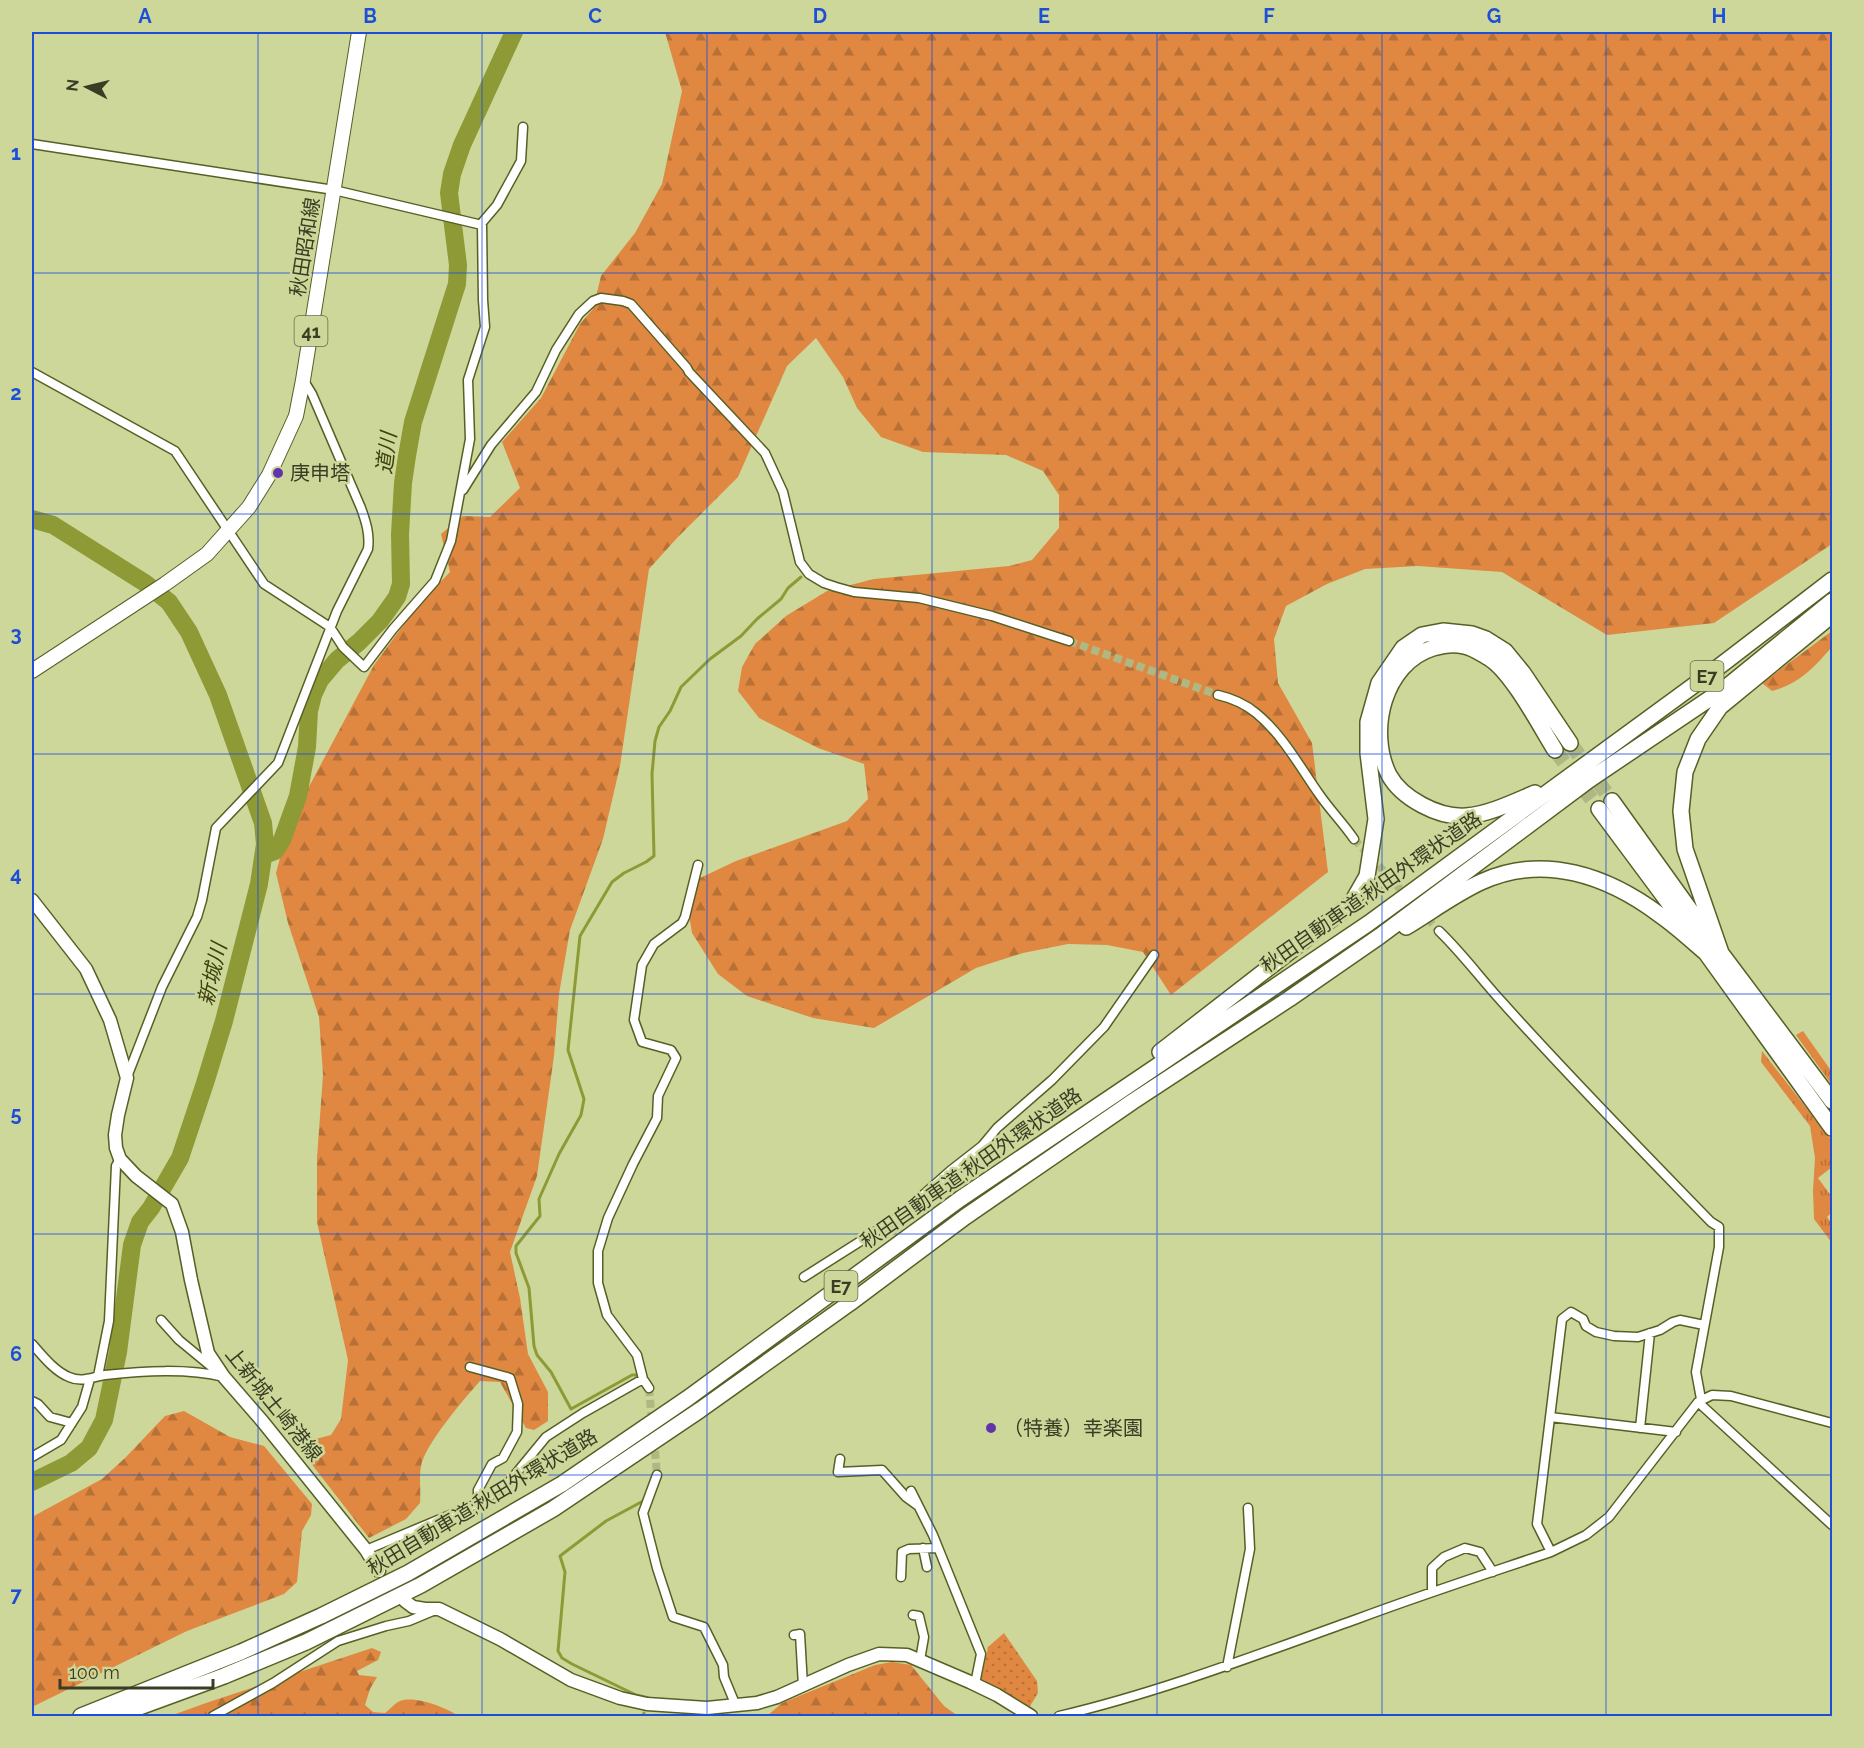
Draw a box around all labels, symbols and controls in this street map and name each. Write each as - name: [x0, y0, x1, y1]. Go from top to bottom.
- text: A: [138, 4, 152, 28]
- text: B: [363, 4, 377, 28]
- text: C: [588, 4, 602, 28]
- text: D: [813, 4, 827, 28]
- text: E: [1038, 4, 1050, 28]
- text: F: [1263, 4, 1275, 28]
- text: G: [1487, 4, 1501, 28]
- text: H: [1712, 4, 1726, 28]
- north arrow: [57, 57, 117, 117]
- text: N: [62, 78, 83, 92]
- text: 1: [11, 141, 21, 165]
- street label: 秋田昭和線: [285, 196, 325, 298]
- road number: 41: [294, 316, 328, 346]
- text: 2: [10, 381, 22, 405]
- water label: 道川: [371, 429, 401, 475]
- place label: 庚申塔: [290, 461, 350, 485]
- marker: 庚申塔: [271, 466, 285, 480]
- text: 3: [10, 622, 22, 646]
- road number: E7: [1690, 661, 1724, 691]
- street label: 秋田自動車道;秋田外環状道路: [1256, 806, 1486, 978]
- text: 4: [10, 862, 22, 886]
- water label: 新城川: [193, 939, 232, 1008]
- street label: 秋田自動車道;秋田外環状道路: [856, 1082, 1086, 1254]
- text: 5: [10, 1102, 22, 1126]
- road number: E7: [824, 1271, 858, 1301]
- text: 6: [10, 1342, 22, 1366]
- street label: 上新城土崎港線: [221, 1342, 327, 1466]
- place label: （特養）幸楽園: [1003, 1416, 1143, 1440]
- marker: （特養）幸楽園: [984, 1421, 998, 1435]
- street label: 秋田自動車道;秋田外環状道路: [363, 1424, 601, 1580]
- text: 7: [10, 1583, 22, 1607]
- scale bar: [60, 1652, 213, 1690]
- text: 100 m: [69, 1662, 120, 1683]

